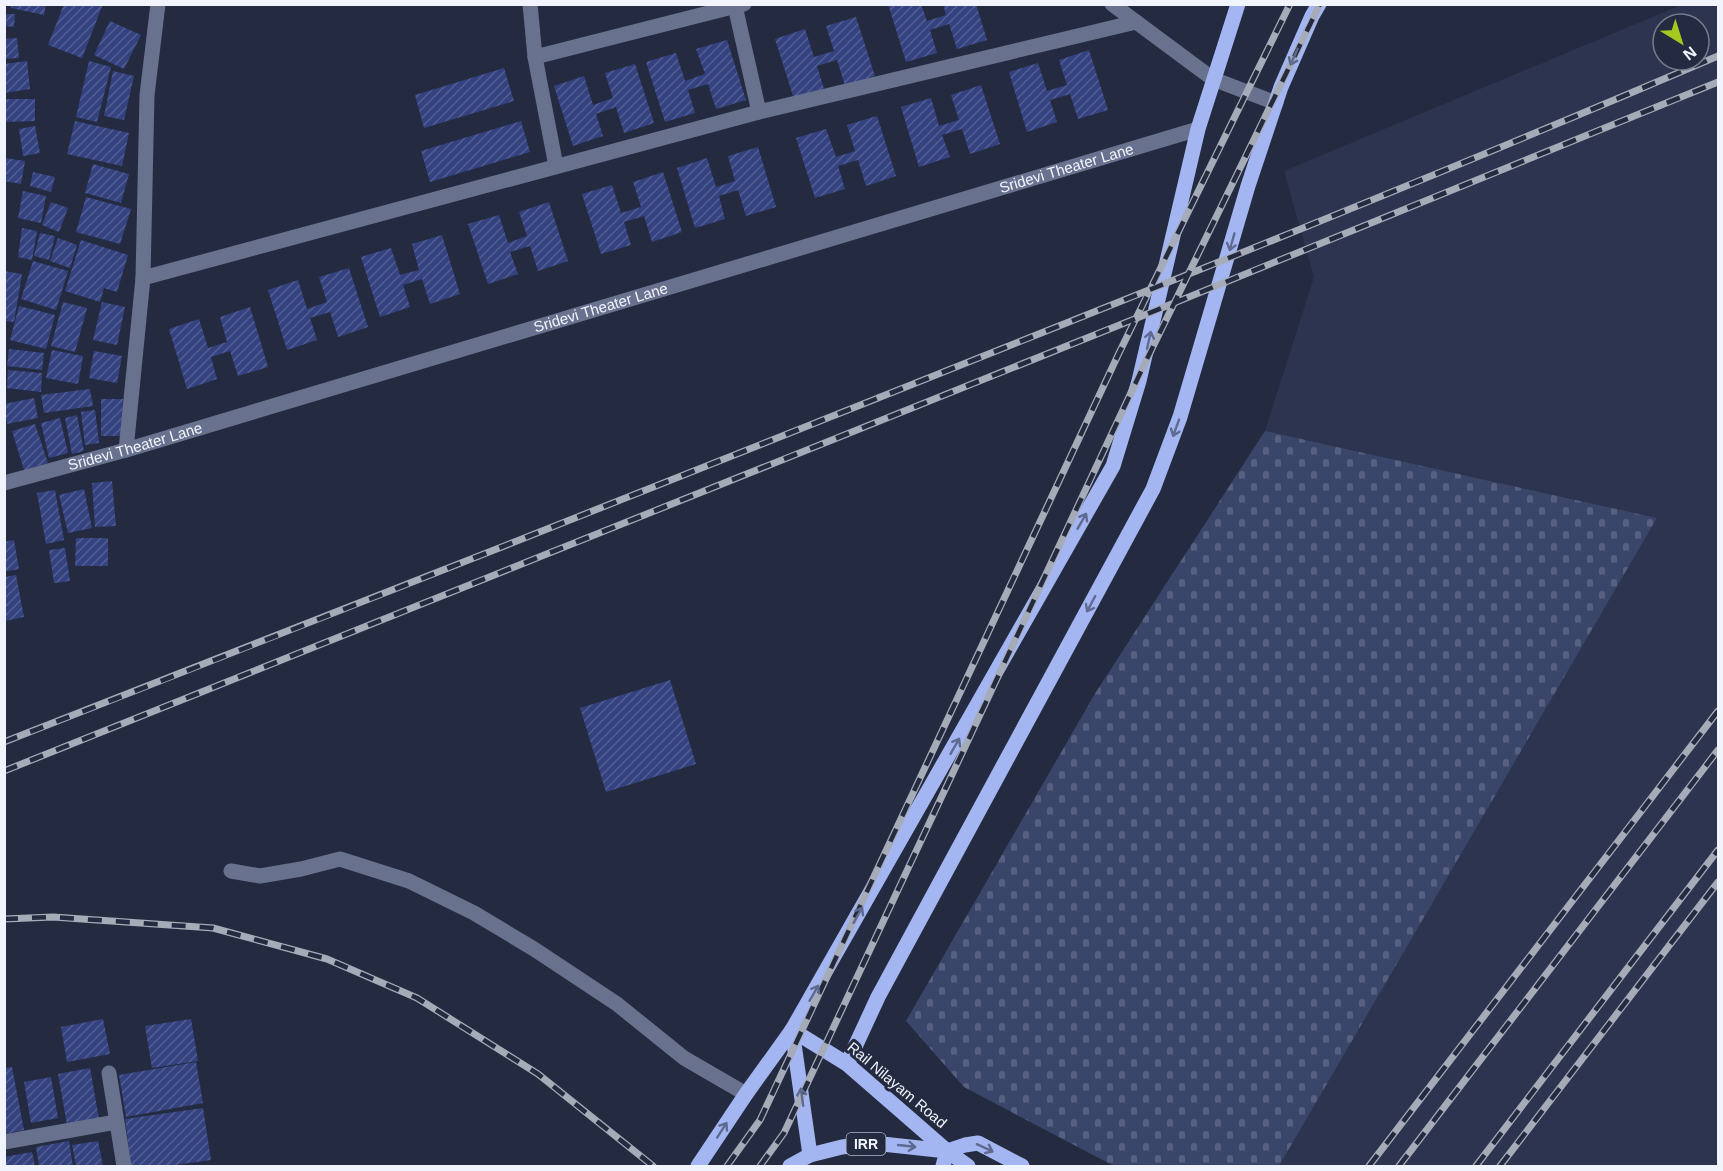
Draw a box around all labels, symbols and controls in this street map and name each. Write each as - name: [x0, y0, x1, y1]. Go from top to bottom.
- north arrow: [1651, 12, 1711, 72]
- text: N: [1680, 43, 1700, 64]
- one-way arrow: [1288, 48, 1299, 66]
- street label: Sridevi Theater Lane: [997, 140, 1135, 196]
- one-way arrow: [1226, 232, 1237, 251]
- street label: Sridevi Theater Lane: [532, 279, 670, 335]
- one-way arrow: [1143, 330, 1155, 349]
- street label: Sridevi Theater Lane: [66, 419, 204, 473]
- one-way arrow: [1169, 419, 1180, 437]
- one-way arrow: [1077, 513, 1088, 531]
- one-way arrow: [1085, 594, 1096, 612]
- one-way arrow: [949, 738, 961, 755]
- one-way arrow: [852, 907, 864, 924]
- one-way arrow: [808, 985, 820, 1002]
- street label: Rail Nilayam Road: [844, 1038, 950, 1131]
- one-way arrow: [796, 1087, 807, 1107]
- one-way arrow: [716, 1122, 728, 1139]
- road number: IRR: [846, 1133, 886, 1155]
- one-way arrow: [897, 1141, 917, 1152]
- one-way arrow: [976, 1142, 994, 1154]

